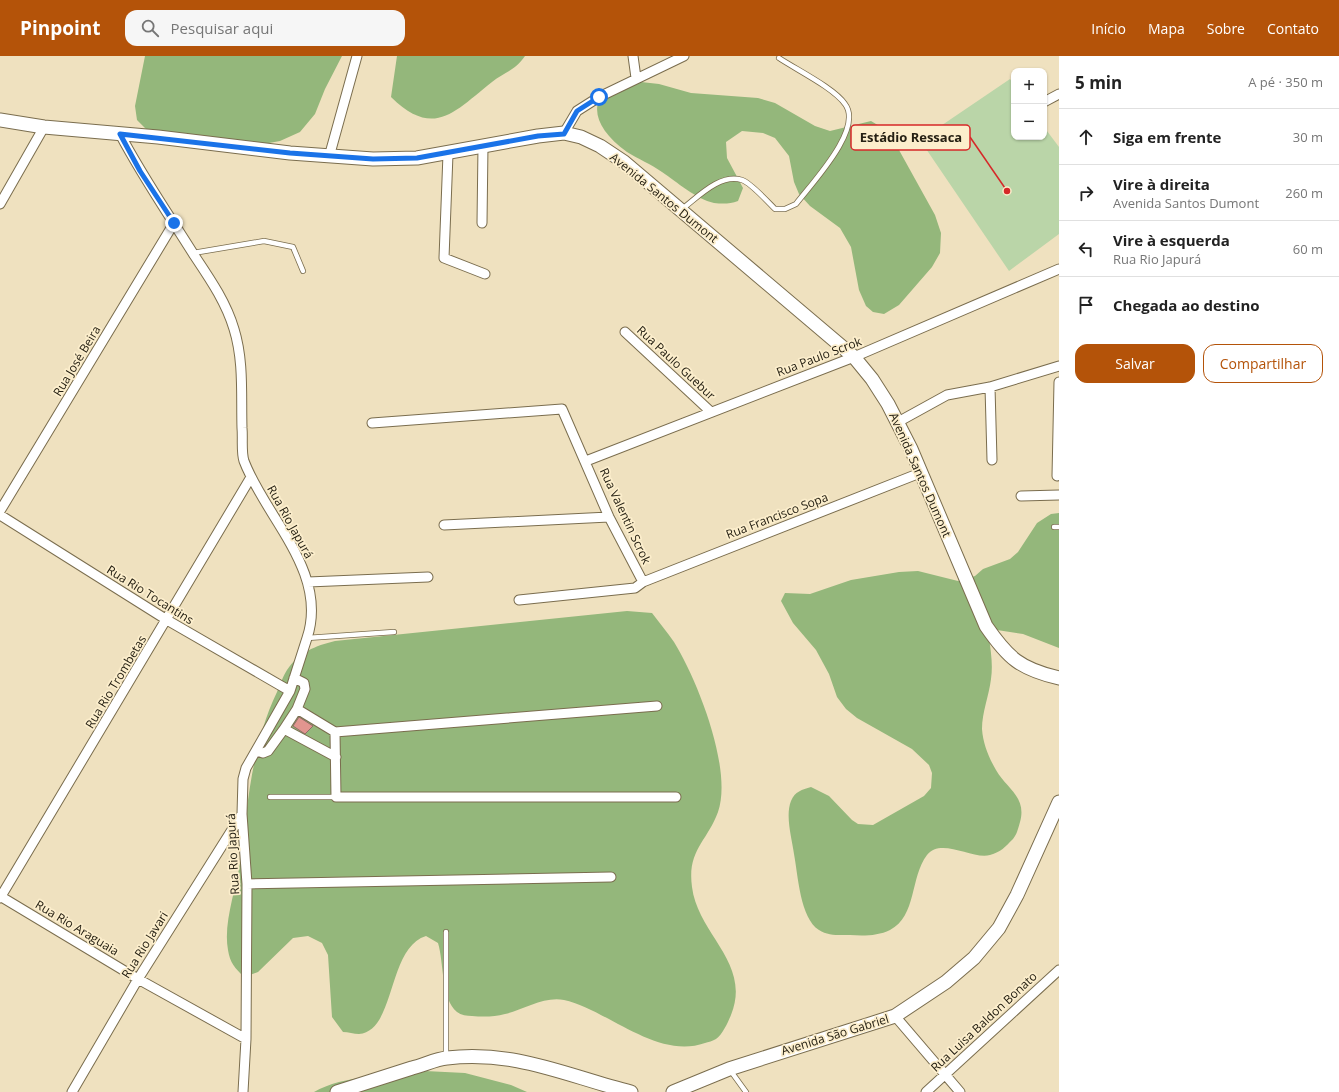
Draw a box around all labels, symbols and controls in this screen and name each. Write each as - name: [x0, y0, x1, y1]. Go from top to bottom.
- search box: [125, 10, 405, 46]
- text: Pinpoint: [20, 15, 101, 41]
- icon: search: [139, 17, 161, 39]
- text: Pesquisar aqui: [171, 18, 273, 38]
- text: Início: [1091, 19, 1126, 38]
- text: Mapa: [1148, 19, 1185, 38]
- text: Sobre: [1207, 19, 1245, 38]
- text: Contato: [1267, 19, 1319, 38]
- map controls: [1011, 68, 1047, 140]
- button: +: [1011, 68, 1047, 104]
- text: 5 min: [1075, 71, 1122, 94]
- text: A pé · 350 m: [1248, 73, 1323, 91]
- route start: [590, 88, 608, 106]
- button: −: [1011, 104, 1047, 140]
- callout: Estádio Ressaca: [851, 125, 970, 150]
- icon: ahead: [1075, 126, 1097, 148]
- text: Siga em frente: [1113, 127, 1221, 147]
- text: Estádio Ressaca: [860, 128, 962, 146]
- text: 30 m: [1293, 128, 1323, 146]
- street label: Avenida Santos Dumont: [607, 149, 722, 247]
- text: Vire à direita: [1113, 174, 1210, 194]
- icon: right: [1075, 182, 1097, 204]
- text: 260 m: [1285, 184, 1323, 202]
- text: Avenida Santos Dumont: [1113, 194, 1259, 212]
- route end: [165, 214, 183, 232]
- text: Vire à esquerda: [1113, 230, 1230, 250]
- icon: left: [1075, 238, 1097, 260]
- text: 60 m: [1293, 240, 1323, 258]
- text: Rua Rio Japurá: [1113, 250, 1201, 268]
- icon: arrive: [1075, 294, 1097, 316]
- text: Chegada ao destino: [1113, 295, 1260, 315]
- street label: Rua José Beira: [49, 322, 104, 399]
- street label: Rua Paulo Guebur: [633, 322, 719, 404]
- street label: Rua Paulo Scrok: [774, 332, 864, 381]
- button: Salvar: [1075, 344, 1195, 383]
- button: Compartilhar: [1203, 344, 1323, 383]
- street label: Avenida Santos Dumont: [885, 410, 956, 540]
- street label: Rua Valentin Scrok: [596, 465, 655, 567]
- street label: Rua Rio Japurá: [263, 482, 318, 562]
- street label: Rua Francisco Sopa: [723, 488, 830, 543]
- street label: Rua Rio Tocantins: [104, 561, 197, 628]
- street label: Rua Rio Trombetas: [81, 632, 150, 732]
- street label: Rua Rio Japurá: [222, 813, 243, 895]
- street label: Rua Rio Araguaia: [32, 896, 122, 959]
- street label: Rua Rio Javari: [117, 908, 172, 981]
- street label: Rua Luisa Baldon Bonato: [927, 968, 1041, 1075]
- street label: Avenida São Gabriel: [779, 1010, 891, 1059]

